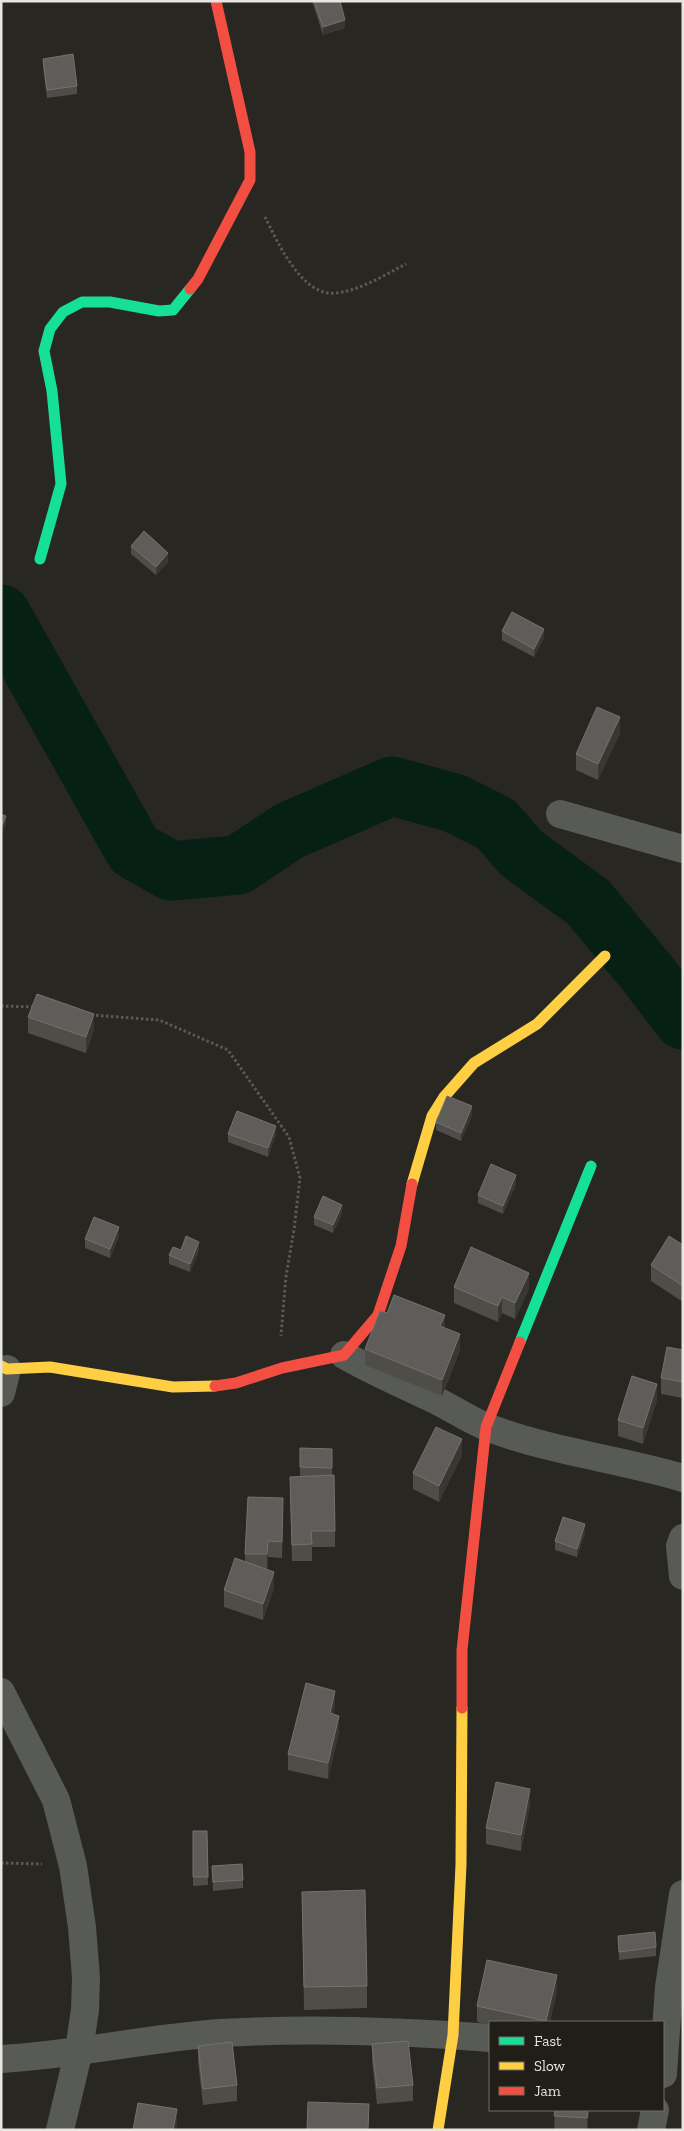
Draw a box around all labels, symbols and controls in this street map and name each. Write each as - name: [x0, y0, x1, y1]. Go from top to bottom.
- legend: [489, 2021, 664, 2111]
- text: Fast: [534, 2032, 562, 2050]
- text: Slow: [534, 2057, 566, 2075]
- text: Jam: [534, 2082, 561, 2100]

